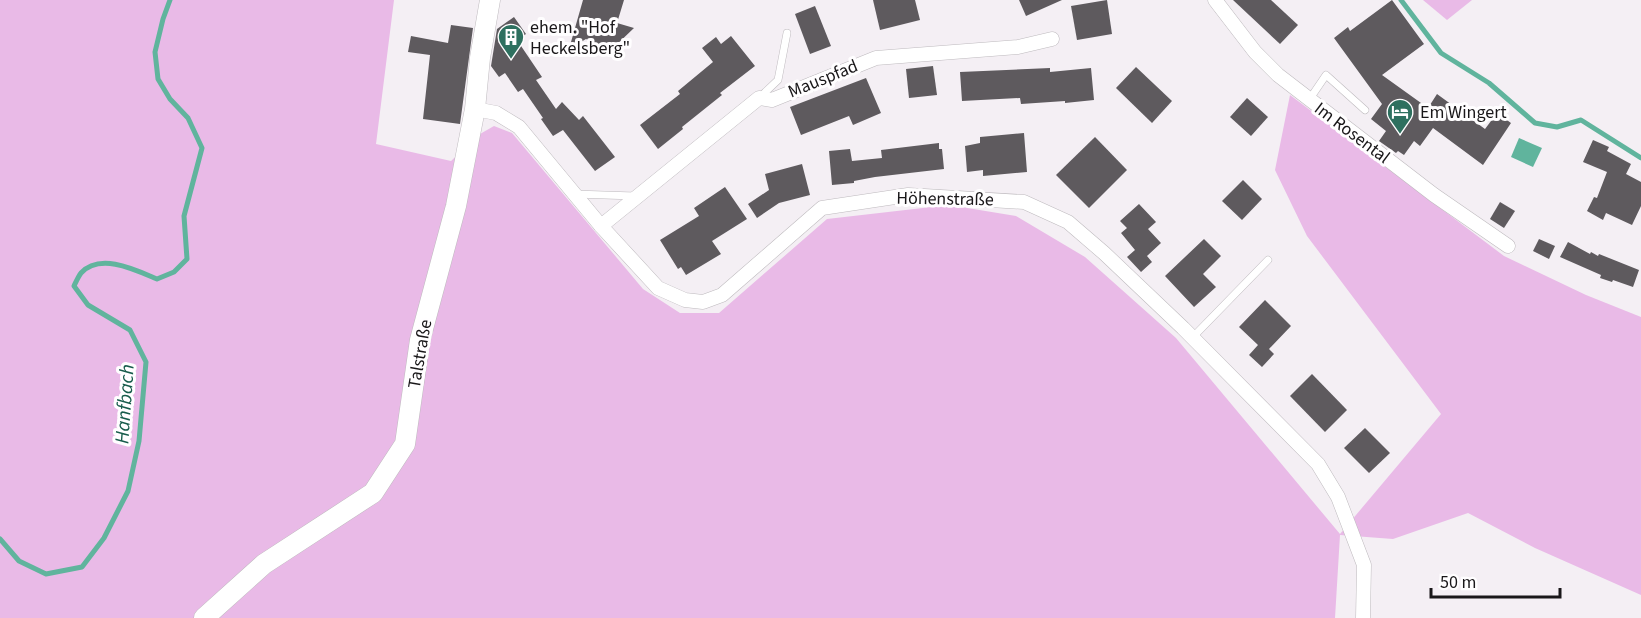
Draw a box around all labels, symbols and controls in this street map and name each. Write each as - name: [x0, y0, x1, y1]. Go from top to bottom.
- place label: ehem. "Hof Heckelsberg": [530, 15, 630, 61]
- building icon: ehem. "Hof Heckelsberg": [496, 22, 526, 60]
- street label: Mauspfad: [784, 54, 862, 104]
- street label: Im Rosental: [1309, 96, 1395, 170]
- hotel icon: Em Wingert: [1385, 97, 1415, 135]
- place label: Em Wingert: [1420, 100, 1507, 125]
- street label: Höhenstraße: [896, 186, 994, 212]
- street label: Talstraße: [402, 318, 438, 390]
- water label: Hanfbach: [108, 363, 142, 445]
- scale bar: [1431, 561, 1560, 599]
- text: 50 m: [1440, 570, 1476, 595]

